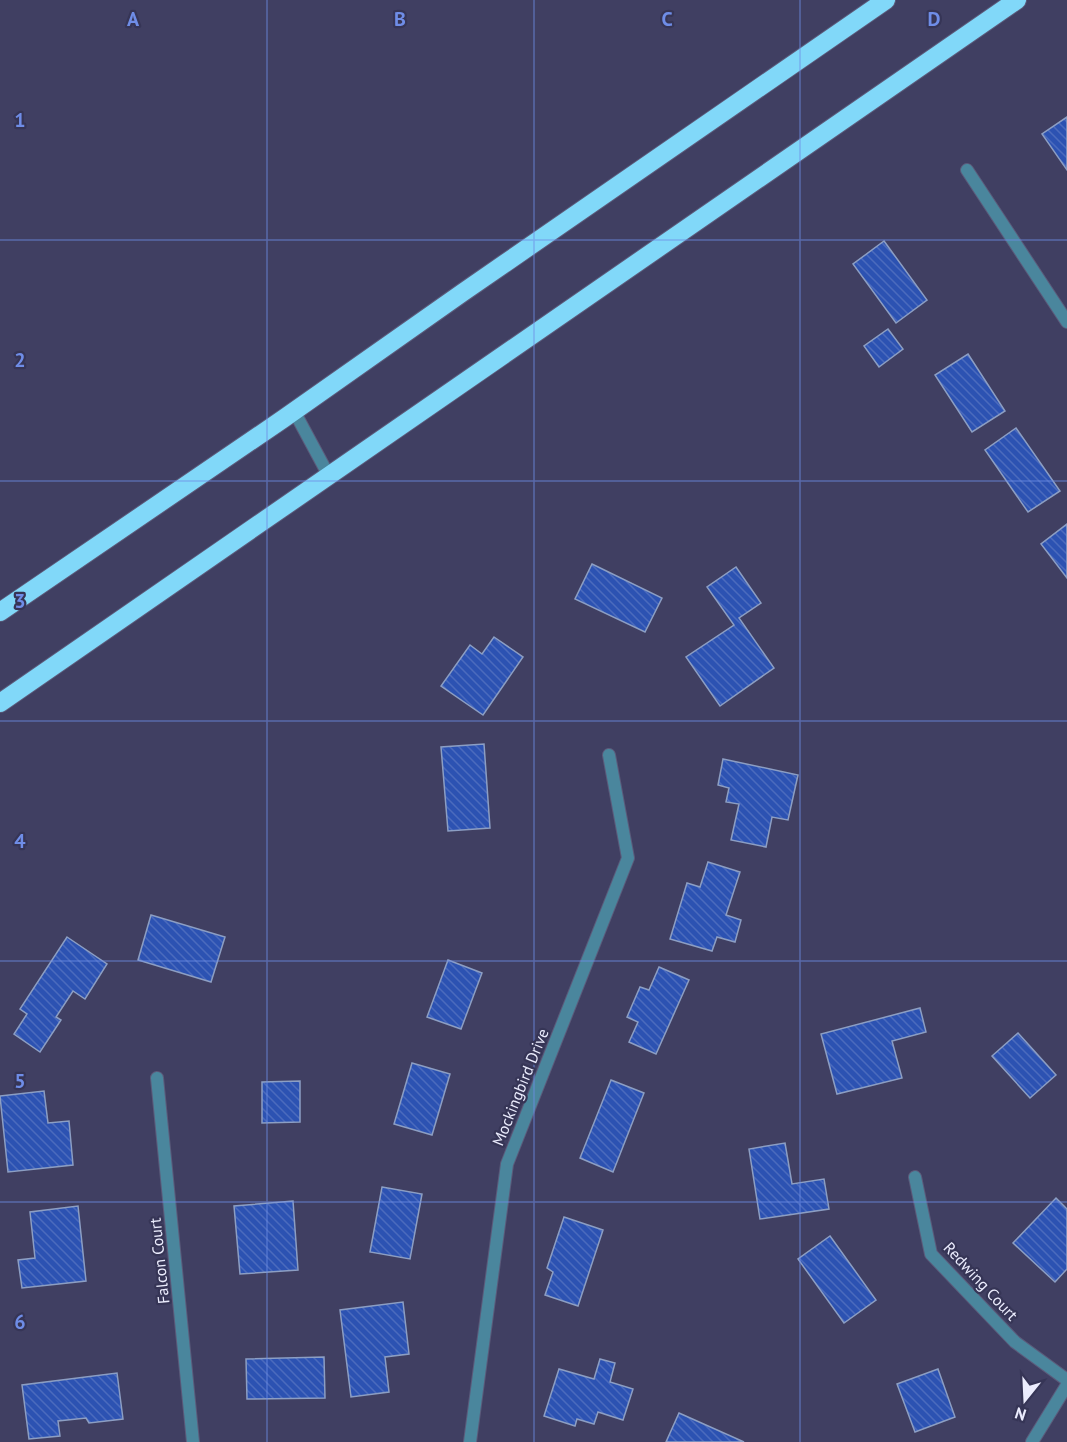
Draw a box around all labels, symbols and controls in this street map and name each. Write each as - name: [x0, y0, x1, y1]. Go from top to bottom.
- text: A: [127, 6, 140, 32]
- text: B: [394, 6, 406, 32]
- text: C: [661, 6, 673, 32]
- text: D: [928, 6, 941, 32]
- text: 1: [14, 107, 26, 133]
- text: 2: [14, 347, 26, 373]
- text: 3: [14, 588, 26, 614]
- text: 4: [14, 828, 26, 854]
- street label: Mockingbird Drive: [487, 1025, 553, 1149]
- text: 5: [14, 1068, 26, 1094]
- street label: Falcon Court: [144, 1216, 173, 1305]
- street label: Redwing Court: [939, 1238, 1023, 1325]
- text: 6: [14, 1309, 26, 1335]
- north arrow: [995, 1370, 1055, 1430]
- text: N: [1012, 1403, 1028, 1425]

